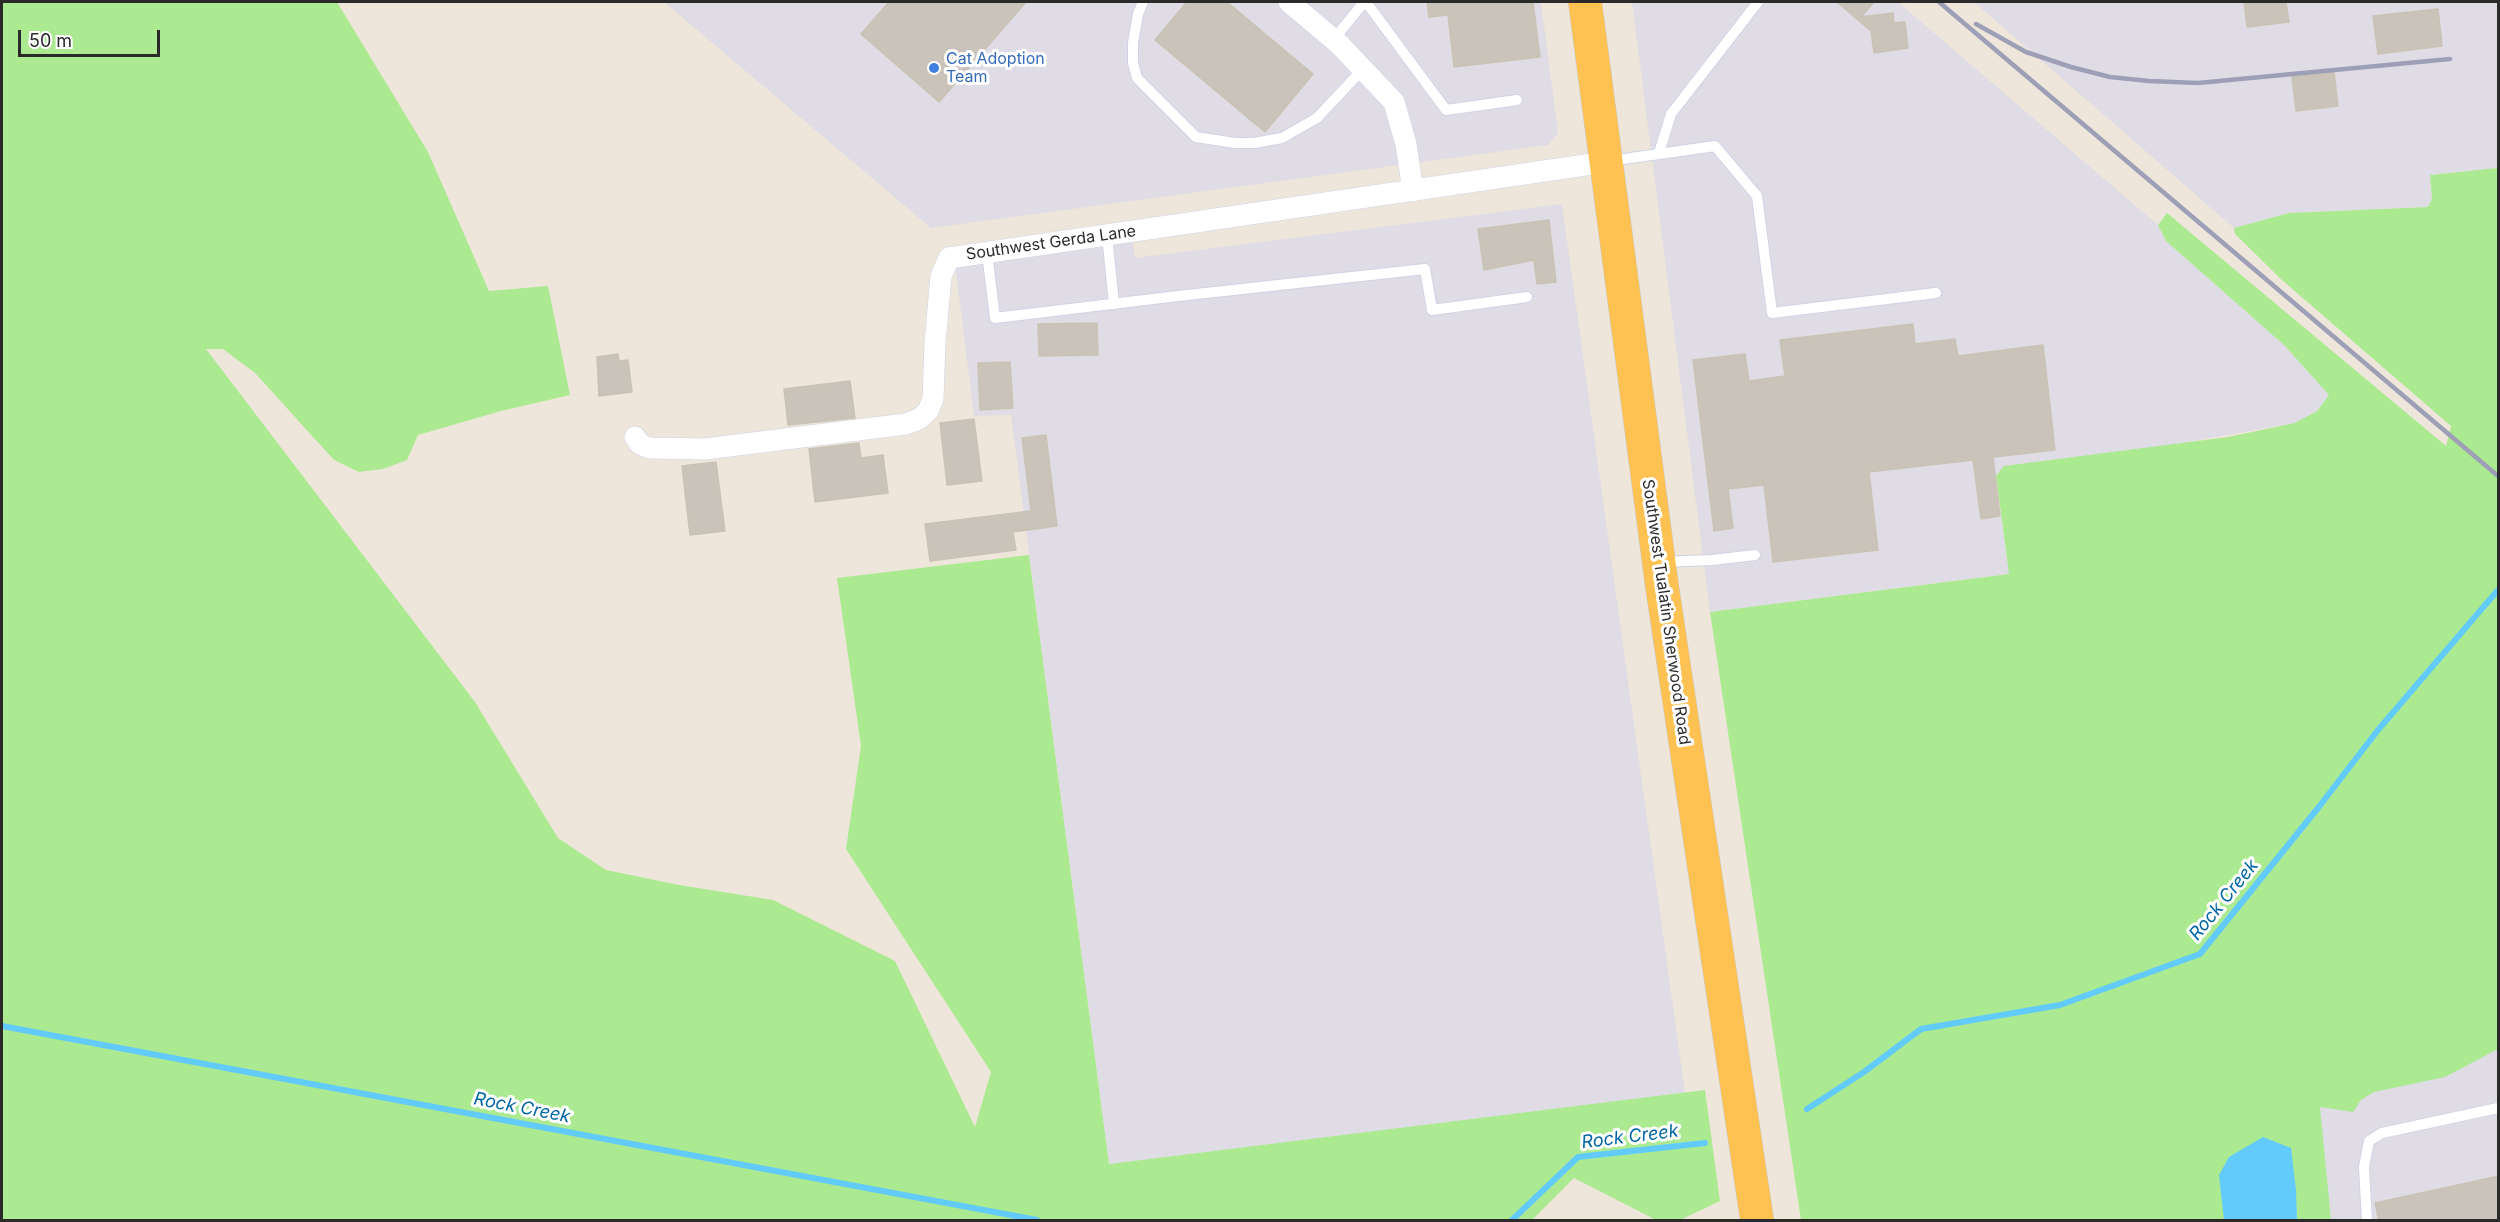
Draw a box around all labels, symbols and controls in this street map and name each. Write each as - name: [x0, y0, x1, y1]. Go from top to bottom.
- scale bar: [21, 18, 164, 56]
- text: 50 m: [29, 30, 72, 51]
- place label: Cat Adoption Team: [946, 49, 1045, 87]
- marker: Cat Adoption Team: [927, 61, 941, 75]
- street label: Southwest Gerda Lane: [965, 222, 1137, 264]
- street label: Southwest Tualatin Sherwood Road: [1638, 478, 1694, 746]
- water label: Rock Creek: [2185, 855, 2263, 945]
- water label: Rock Creek: [472, 1088, 572, 1128]
- water label: Rock Creek: [1580, 1120, 1680, 1154]

